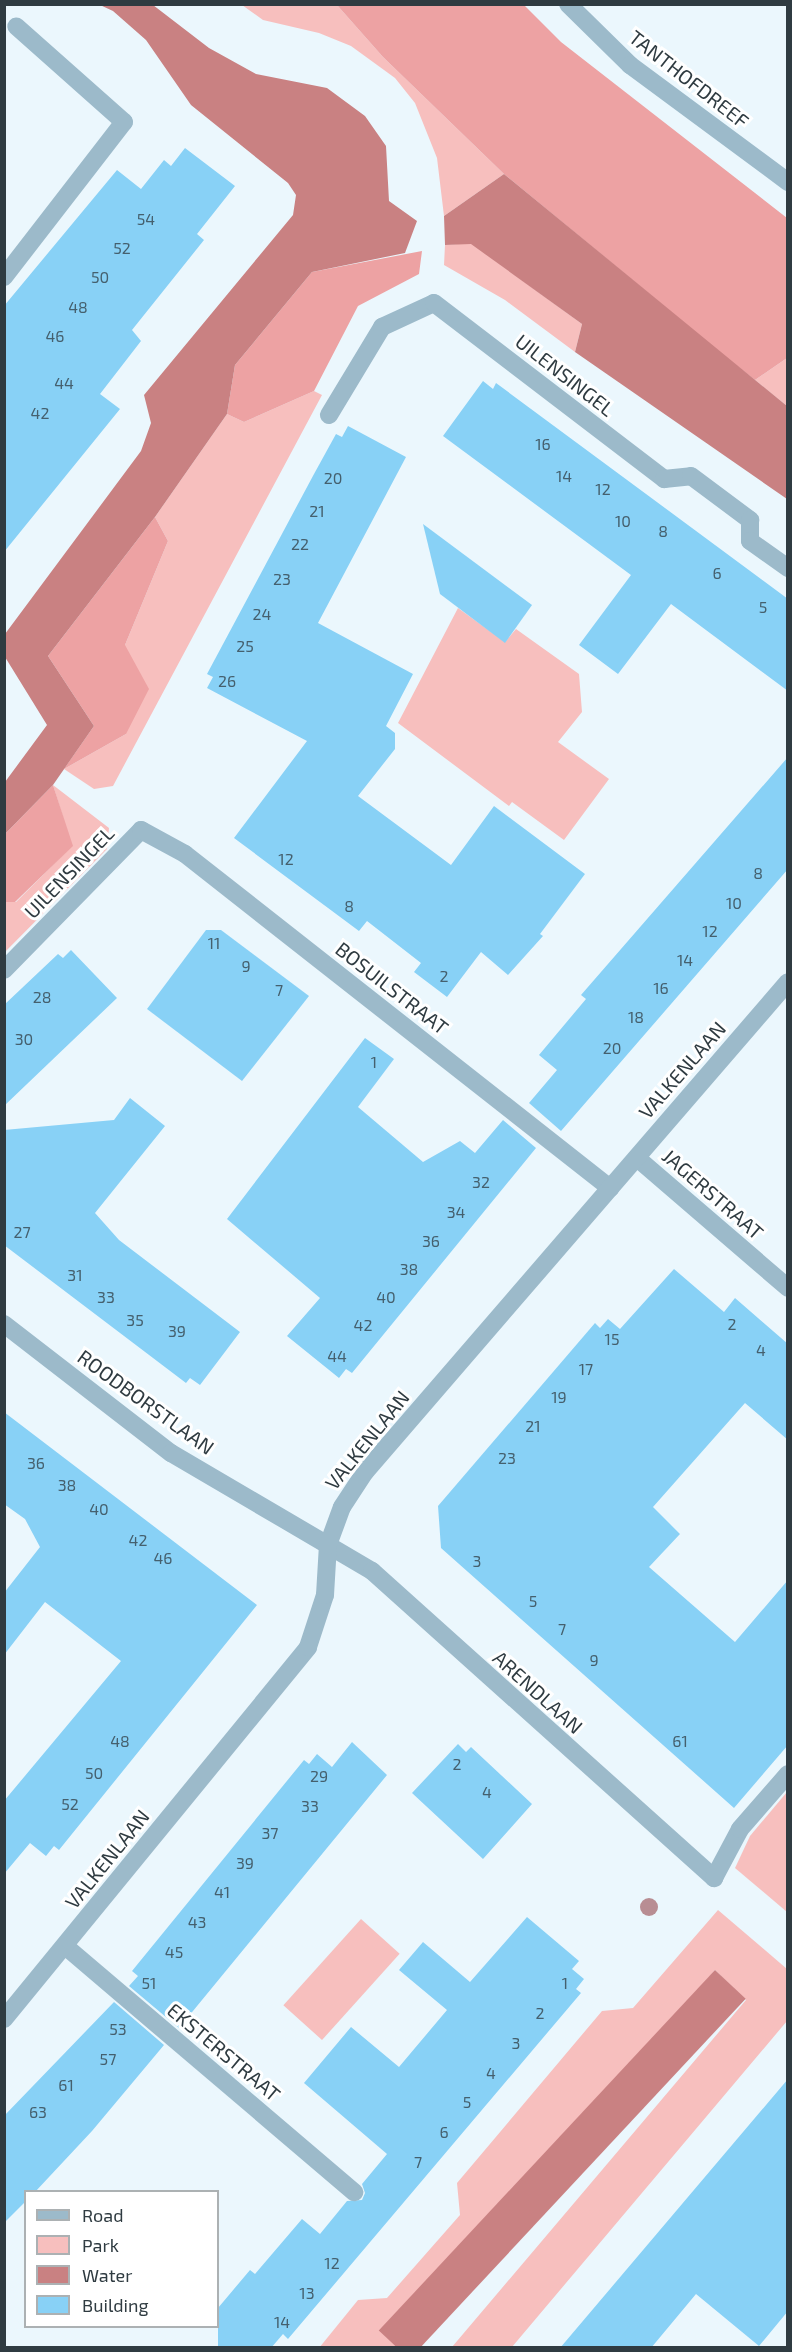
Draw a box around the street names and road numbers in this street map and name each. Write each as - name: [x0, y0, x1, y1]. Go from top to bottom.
- street label: TANTHOFDREEF: [625, 25, 753, 133]
- street label: UILENSINGEL: [511, 329, 619, 421]
- street label: UILENSINGEL: [19, 821, 119, 923]
- street label: BOSUILSTRAAT: [331, 937, 453, 1039]
- street label: VALKENLAAN: [633, 1017, 731, 1123]
- street label: JAGERSTRAAT: [658, 1144, 768, 1244]
- street label: ROODBORSTLAAN: [73, 1345, 219, 1459]
- street label: VALKENLAAN: [320, 1386, 414, 1494]
- street label: ARENDLAAN: [488, 1645, 588, 1739]
- street label: VALKENLAAN: [60, 1805, 154, 1913]
- street label: EKSTERSTRAAT: [163, 1998, 285, 2106]

